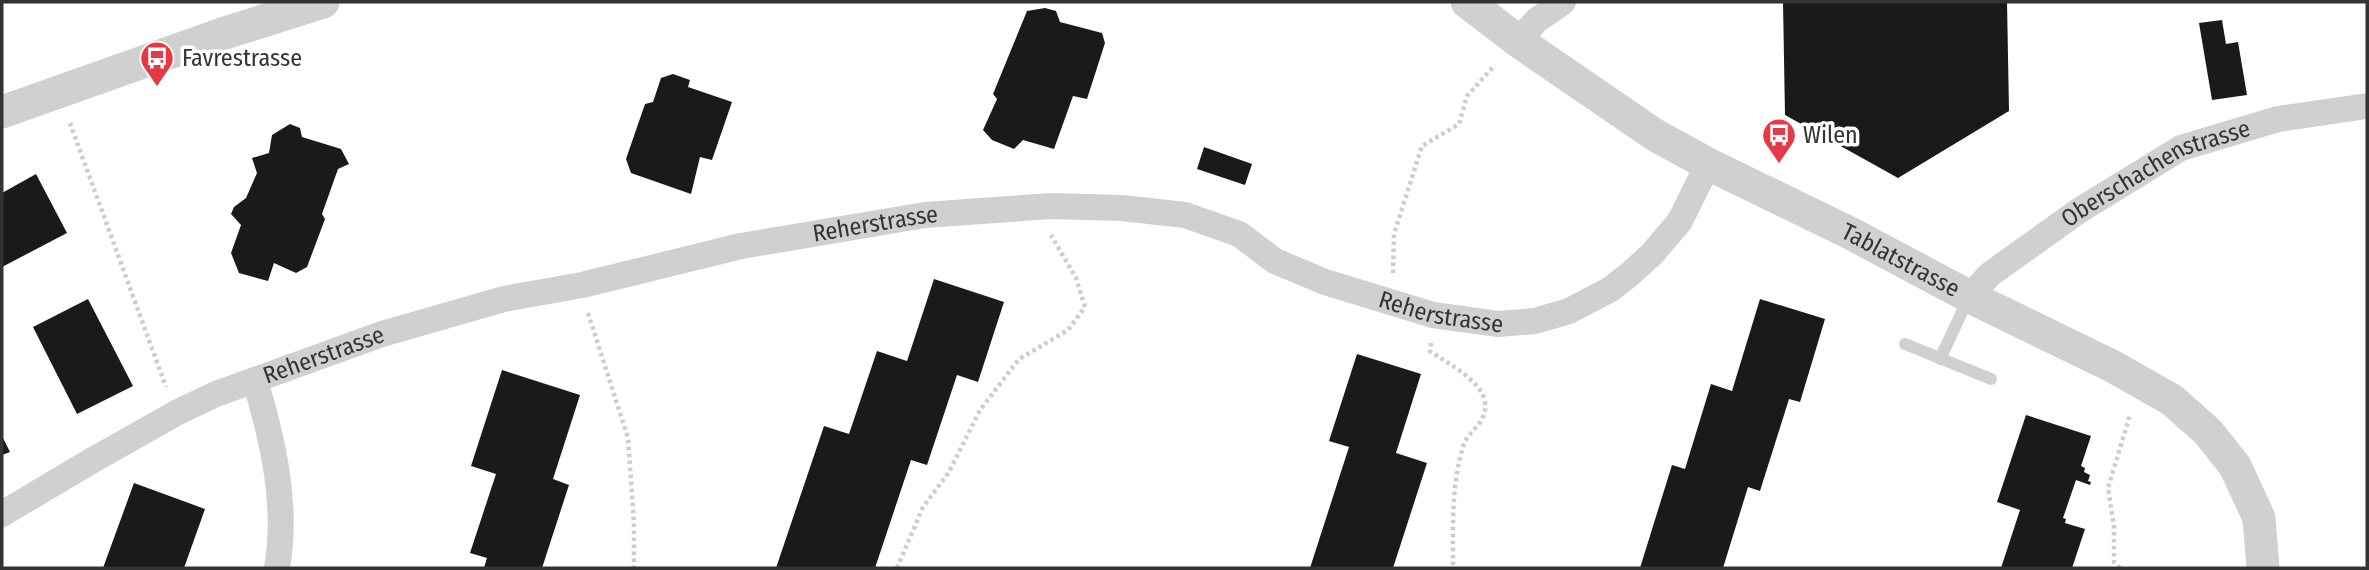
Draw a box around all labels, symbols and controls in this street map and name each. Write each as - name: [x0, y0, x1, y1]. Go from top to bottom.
- bus stop icon: Favrestrasse: [138, 39, 176, 88]
- place label: Favrestrasse: [182, 44, 302, 72]
- street label: Oberschachenstrasse: [2056, 114, 2253, 233]
- bus stop icon: Wilen: [1760, 116, 1798, 165]
- place label: Wilen: [1803, 121, 1858, 149]
- street label: Reherstrasse: [810, 200, 939, 248]
- street label: Tablatstrasse: [1837, 217, 1964, 303]
- street label: Reherstrasse: [1375, 285, 1505, 339]
- street label: Reherstrasse: [259, 320, 388, 390]

